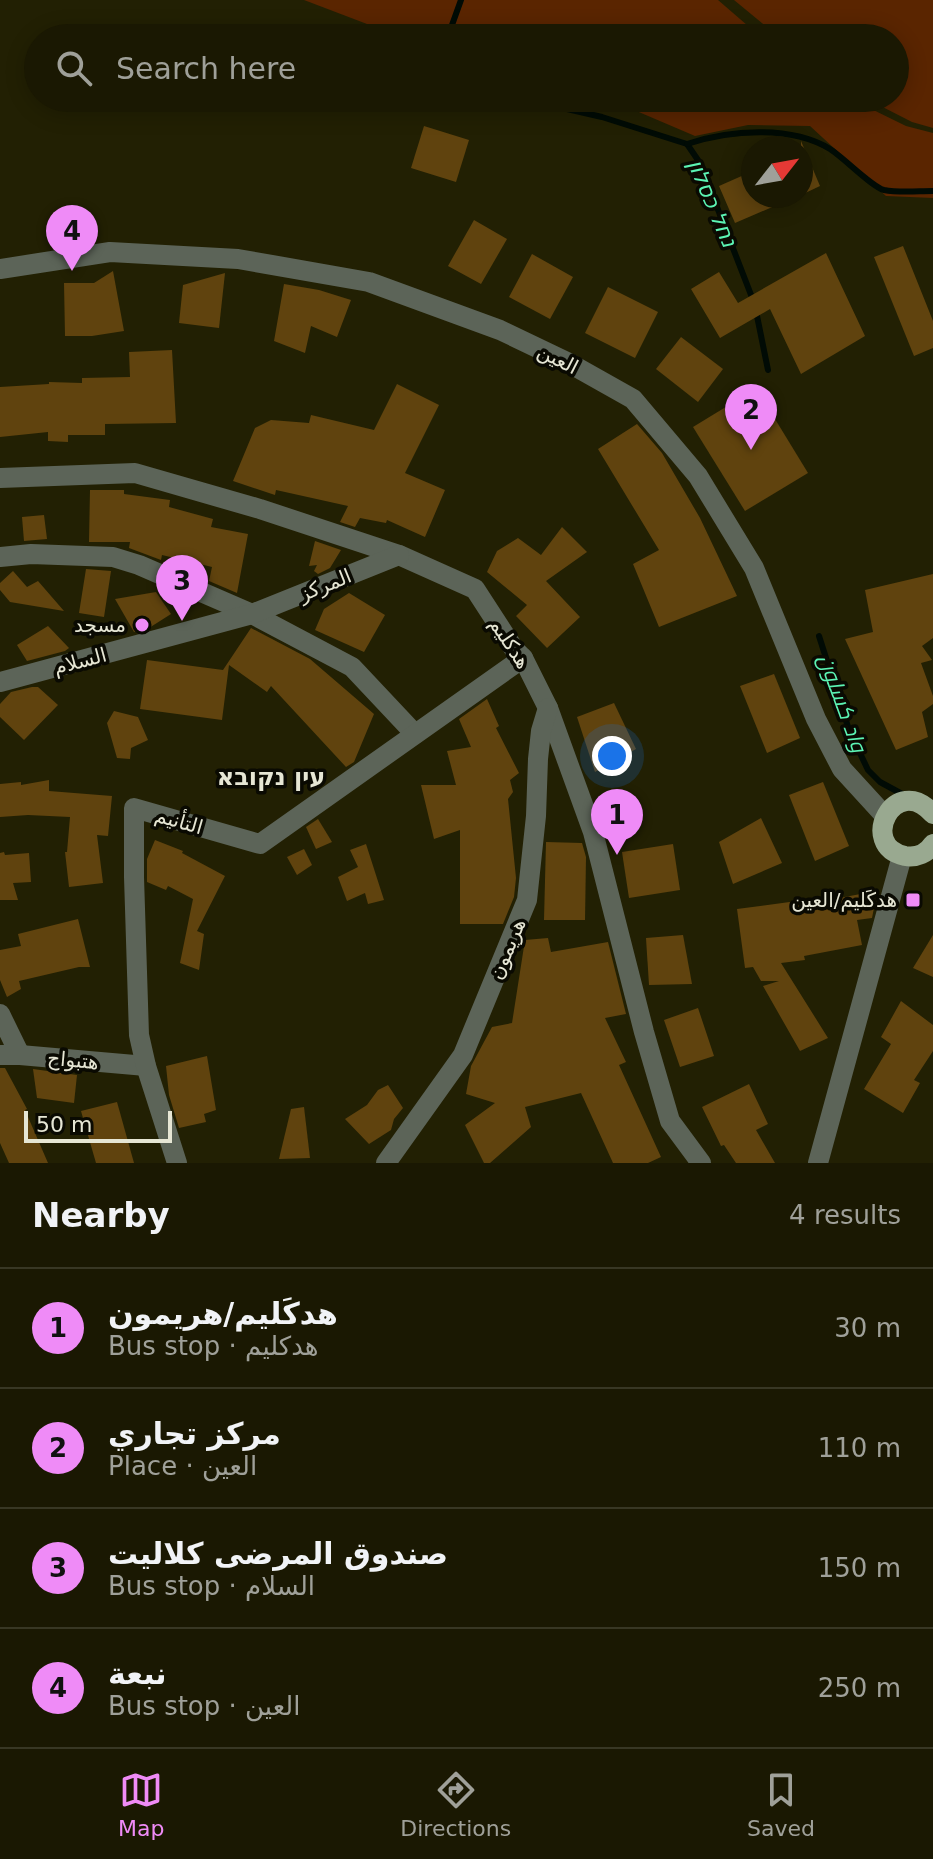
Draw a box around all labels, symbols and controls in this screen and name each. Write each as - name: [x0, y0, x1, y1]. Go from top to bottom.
- search box: [24, 24, 909, 112]
- icon: search: [52, 46, 96, 90]
- text: Search here: [116, 51, 296, 86]
- north arrow: [741, 136, 813, 208]
- water label: נחל כסלון: [683, 155, 742, 251]
- pin: 4: [46, 205, 98, 271]
- street label: العين: [534, 339, 582, 379]
- pin: 2: [725, 384, 777, 450]
- pin: 3: [156, 555, 208, 621]
- street label: المركز: [294, 564, 355, 607]
- place label: مسجد: [74, 613, 126, 637]
- street label: هدكليم: [484, 613, 536, 673]
- marker: مسجد: [133, 616, 151, 634]
- street label: السلام: [51, 642, 109, 680]
- water label: واد كسلون: [812, 651, 872, 758]
- your location: [592, 736, 632, 776]
- district label: עין נקובא: [217, 763, 325, 791]
- pin: 1: [591, 789, 643, 855]
- street label: التأنيم: [152, 801, 206, 839]
- place label: هدكَليم/العين: [791, 888, 897, 912]
- marker: هدكَليم/العين: [904, 891, 922, 909]
- street label: هريمون: [484, 915, 530, 983]
- street label: هتبواح: [46, 1046, 100, 1074]
- scale bar: [24, 1107, 172, 1143]
- text: 50 m: [36, 1112, 92, 1137]
- text: Nearby: [32, 1195, 170, 1235]
- text: 4 results: [789, 1200, 901, 1230]
- text: هدكَليم/هريمون: [108, 1296, 338, 1331]
- text: 1: [49, 1313, 67, 1343]
- text: 30 m: [834, 1313, 901, 1343]
- text: Bus stop · هدكليم: [108, 1331, 319, 1361]
- text: مركز تجاري: [108, 1416, 281, 1451]
- text: 2: [49, 1433, 67, 1463]
- text: 110 m: [818, 1433, 901, 1463]
- text: Place · العين: [108, 1451, 257, 1481]
- text: صندوق المرضى كلاليت: [108, 1536, 448, 1571]
- text: 3: [49, 1553, 67, 1583]
- text: 150 m: [818, 1553, 901, 1583]
- text: Bus stop · السلام: [108, 1571, 315, 1601]
- text: نبعة: [108, 1656, 167, 1691]
- text: 4: [49, 1673, 67, 1703]
- text: 250 m: [818, 1673, 901, 1703]
- text: Bus stop · العين: [108, 1691, 300, 1721]
- tab: Map: [118, 1768, 164, 1841]
- tab: Directions: [400, 1768, 511, 1841]
- tab: Saved: [747, 1768, 815, 1841]

